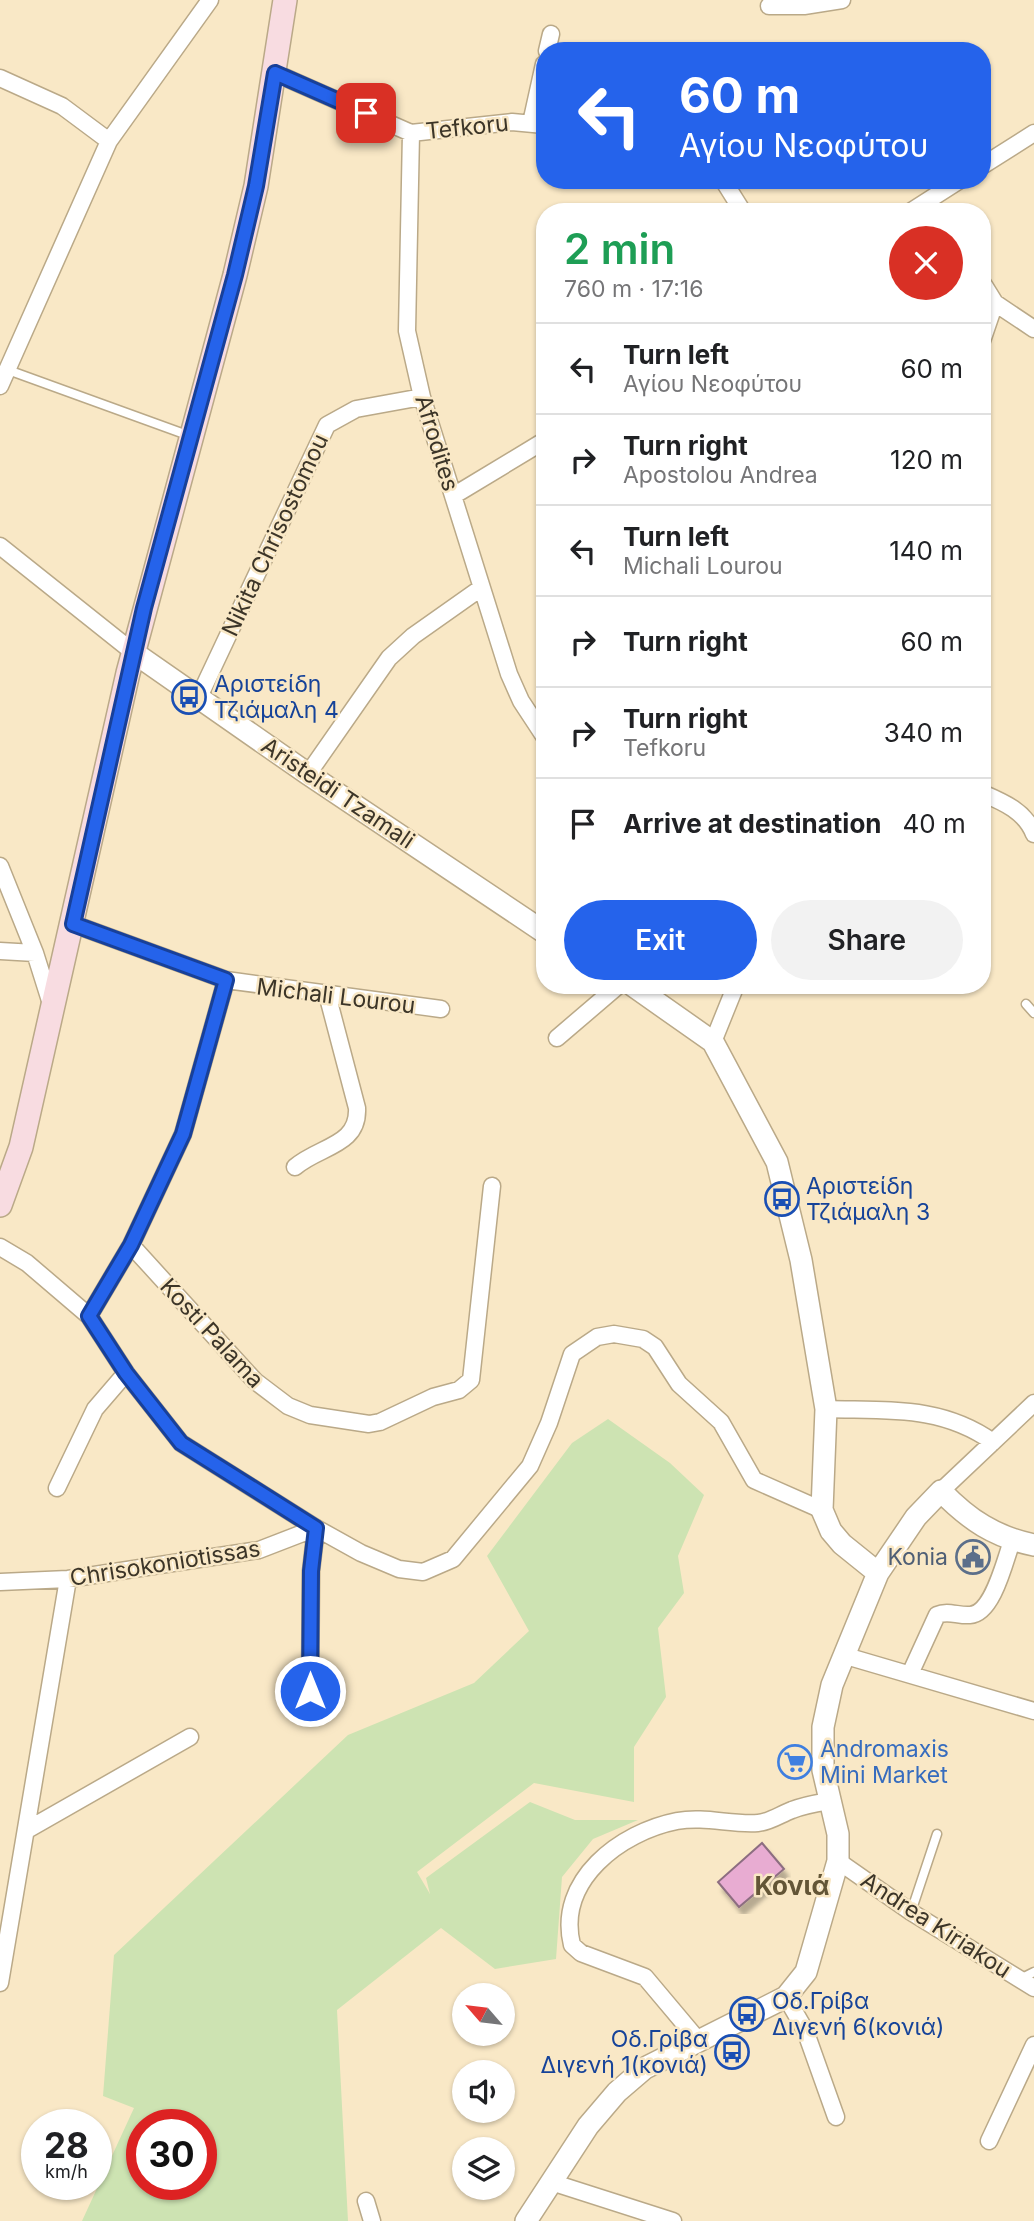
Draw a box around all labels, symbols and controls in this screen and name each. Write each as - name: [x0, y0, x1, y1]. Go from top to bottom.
- text: 60 m: [679, 66, 800, 125]
- icon: left: [564, 70, 655, 161]
- pin: [336, 83, 396, 143]
- icon: arrive: [347, 94, 385, 132]
- street label: Tefkoru: [424, 109, 510, 145]
- text: Αγίου Νεοφύτου: [679, 126, 928, 165]
- text: 2 min: [564, 223, 675, 274]
- button: close: [889, 226, 963, 300]
- text: 760 m · 17:16: [564, 275, 703, 303]
- text: Turn left: [623, 339, 729, 370]
- icon: left: [564, 350, 602, 388]
- text: 60 m: [900, 353, 963, 384]
- text: Αγίου Νεοφύτου: [623, 370, 802, 398]
- street label: Afrodites: [409, 392, 465, 494]
- street label: Nikita Chrisostomou: [216, 429, 334, 641]
- text: Turn right: [623, 430, 748, 461]
- icon: right: [564, 441, 602, 479]
- text: 120 m: [890, 444, 963, 475]
- text: Apostolou Andrea: [623, 461, 818, 489]
- text: Turn left: [623, 521, 729, 552]
- icon: left: [564, 532, 602, 570]
- text: 140 m: [889, 535, 963, 566]
- text: Michali Lourou: [623, 552, 783, 580]
- icon: right: [564, 623, 602, 661]
- text: Turn right: [623, 626, 748, 657]
- text: 60 m: [900, 626, 963, 657]
- place label: Αριστείδη Τζιάμαλη 4: [214, 670, 339, 724]
- bus stop icon: Αριστείδη Τζιάμαλη 4: [170, 678, 208, 716]
- text: Turn right: [623, 703, 748, 734]
- icon: right: [564, 714, 602, 752]
- text: 340 m: [884, 717, 963, 748]
- street label: Aristeidi Tzamali: [256, 731, 420, 855]
- text: Tefkoru: [623, 734, 706, 762]
- icon: arrive: [564, 805, 602, 843]
- text: Arrive at destination: [623, 808, 882, 839]
- text: 40 m: [903, 808, 966, 839]
- button: Exit: [564, 900, 757, 980]
- button: Share: [771, 900, 963, 980]
- street label: Michali Lourou: [255, 972, 417, 1020]
- place label: Αριστείδη Τζιάμαλη 3: [806, 1172, 930, 1226]
- bus stop icon: Αριστείδη Τζιάμαλη 3: [763, 1180, 801, 1218]
- street label: Kosti Palama: [154, 1273, 270, 1393]
- street label: Chrisokoniotissas: [68, 1534, 262, 1592]
- public building icon: Konia: [954, 1538, 992, 1576]
- place label: Konia: [888, 1543, 948, 1571]
- position arrow: [273, 1654, 347, 1728]
- place label: Andromaxis Mini Market: [820, 1735, 949, 1789]
- supermarket icon: Andromaxis Mini Market: [776, 1743, 814, 1781]
- street label: Andrea Kiriakou: [856, 1866, 1016, 1984]
- district label: Κονιά: [754, 1870, 830, 1901]
- north arrow: [452, 1983, 514, 2046]
- map controls: [452, 1983, 515, 2200]
- place label: Οδ.Γρίβα Διγενή 6(κονιά): [772, 1987, 944, 2041]
- bus stop icon: Οδ.Γρίβα Διγενή 6(κονιά): [728, 1995, 766, 2033]
- place label: Οδ.Γρίβα Διγενή 1(κονιά): [540, 2025, 708, 2079]
- bus stop icon: Οδ.Γρίβα Διγενή 1(κονιά): [713, 2033, 751, 2071]
- button: sound: [452, 2060, 515, 2123]
- speed limit sign: 30: [126, 2109, 217, 2200]
- text: 28: [44, 2124, 89, 2166]
- button: layers: [452, 2137, 515, 2200]
- text: km/h: [45, 2161, 88, 2182]

